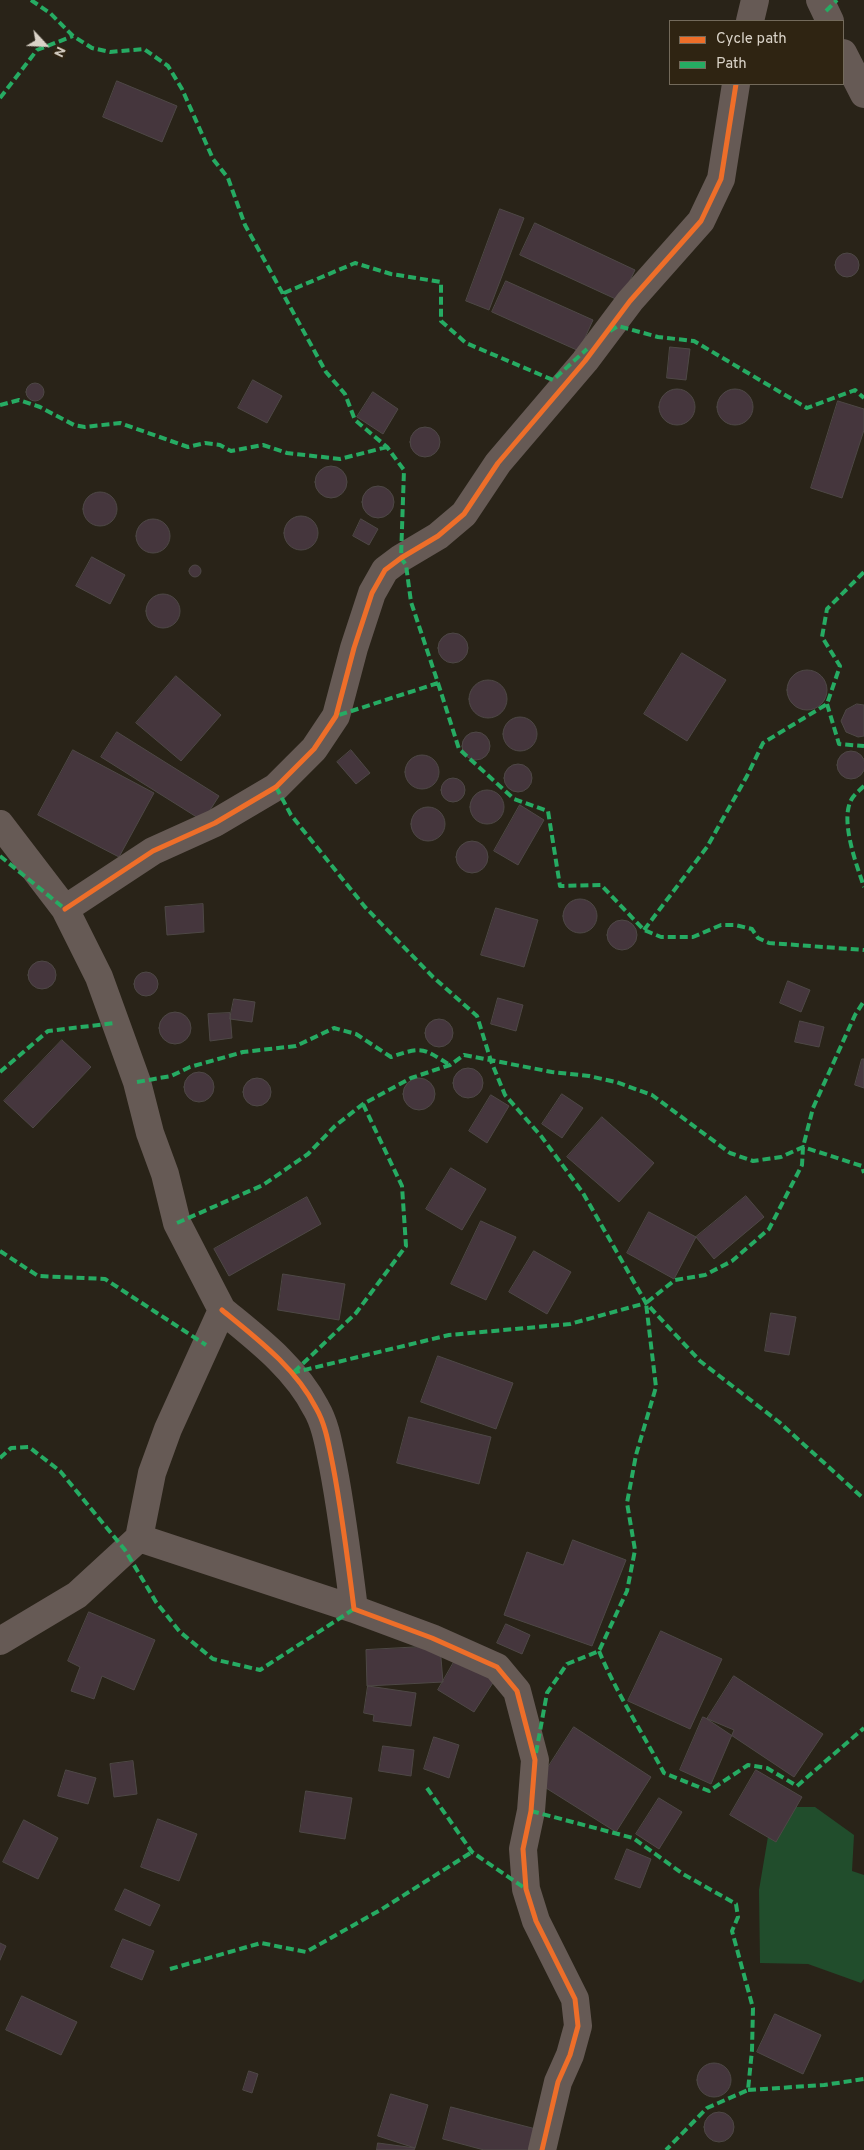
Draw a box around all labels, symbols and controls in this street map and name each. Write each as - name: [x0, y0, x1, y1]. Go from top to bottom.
- north arrow: [20, 20, 70, 70]
- legend: [669, 20, 844, 85]
- text: Cycle path: [716, 30, 787, 49]
- text: N: [49, 43, 69, 60]
- text: Path: [716, 55, 747, 74]

